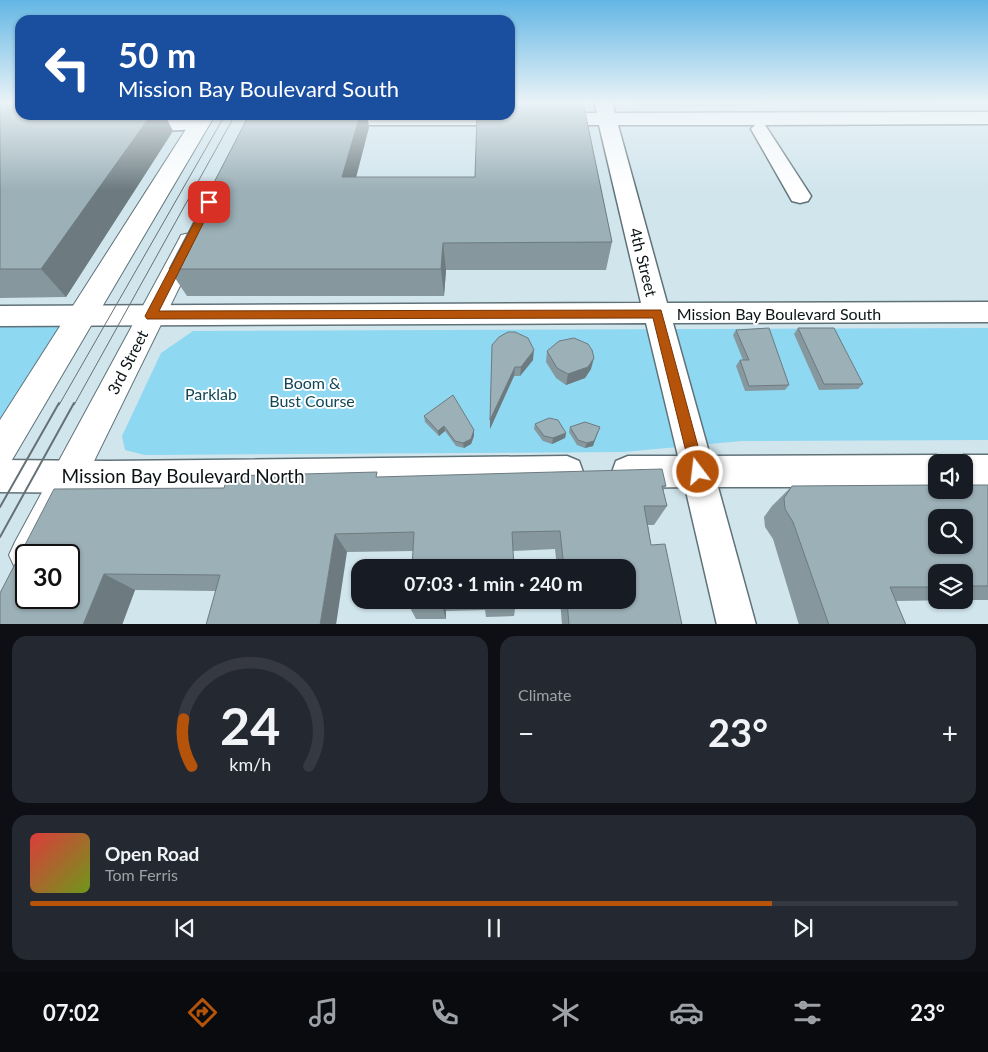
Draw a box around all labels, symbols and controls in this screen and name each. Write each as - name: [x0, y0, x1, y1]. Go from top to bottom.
- text: 50 m: [118, 33, 196, 75]
- icon: left: [35, 35, 100, 100]
- text: Mission Bay Boulevard South: [118, 75, 399, 102]
- pin: [188, 181, 230, 223]
- icon: arrive: [195, 188, 223, 216]
- street label: 4th Street: [626, 226, 662, 299]
- street label: Mission Bay Boulevard South: [677, 304, 881, 323]
- street label: 3rd Street: [103, 326, 151, 397]
- park label: Boom & Bust Course: [269, 373, 355, 410]
- park label: Parklab: [185, 384, 237, 403]
- position arrow: [671, 445, 723, 497]
- map controls: [928, 454, 973, 609]
- button: sound: [928, 454, 973, 499]
- street label: Mission Bay Boulevard North: [61, 464, 305, 487]
- button: search: [928, 509, 973, 554]
- speed limit sign: 30: [15, 544, 80, 609]
- button: layers: [928, 564, 973, 609]
- text: 07:03 · 1 min · 240 m: [404, 572, 583, 595]
- text: Climate: [518, 685, 571, 704]
- text: 24: [220, 694, 280, 756]
- text: 23°: [708, 709, 768, 755]
- text: −: [518, 716, 534, 750]
- text: +: [942, 716, 958, 750]
- text: km/h: [229, 753, 271, 775]
- text: Open Road: [105, 842, 199, 865]
- text: Tom Ferris: [105, 865, 178, 884]
- icon: previous: [171, 914, 199, 942]
- icon: pause: [480, 914, 508, 942]
- icon: next: [789, 914, 817, 942]
- icon: directions: [185, 995, 220, 1030]
- icon: music: [306, 995, 341, 1030]
- icon: phone: [427, 995, 462, 1030]
- icon: climate: [548, 995, 583, 1030]
- icon: car: [669, 995, 704, 1030]
- icon: filters: [790, 995, 825, 1030]
- text: 07:02: [43, 999, 100, 1026]
- text: 23°: [910, 999, 945, 1026]

